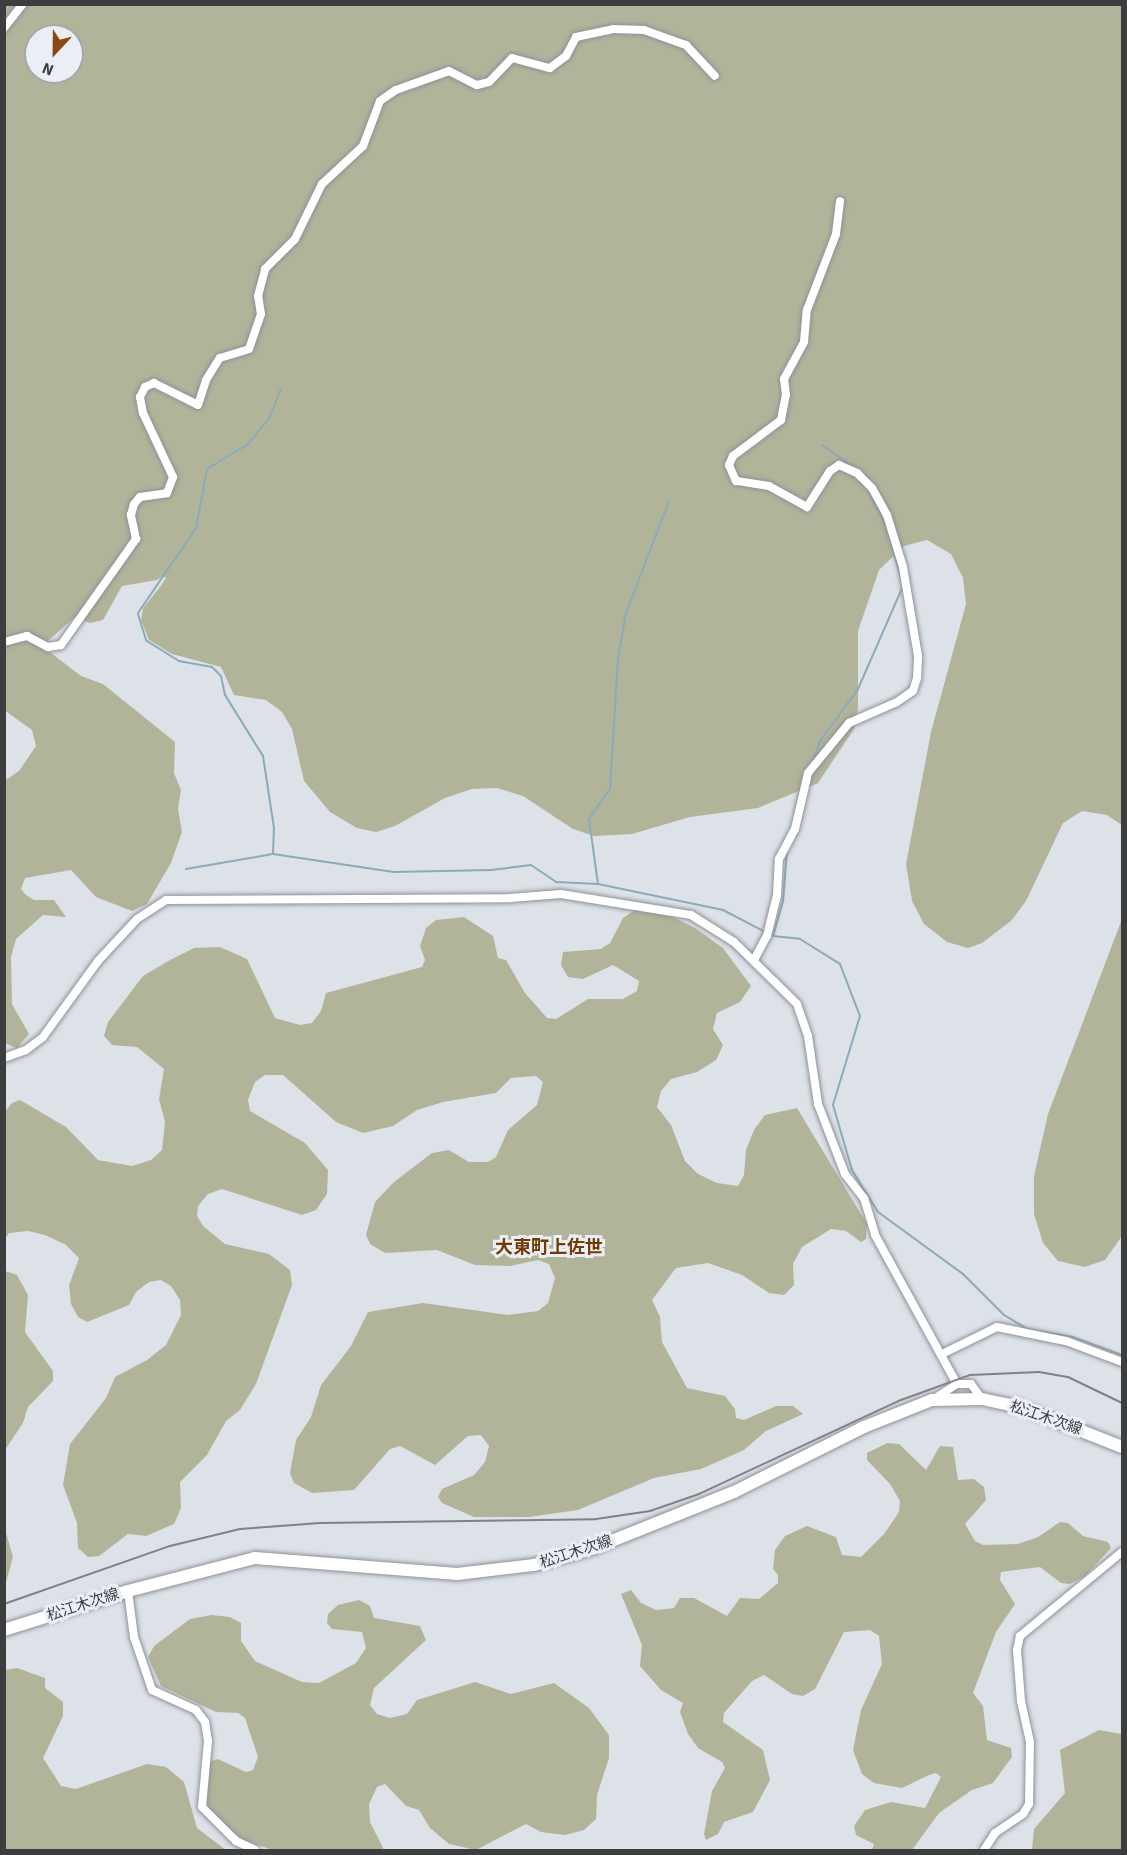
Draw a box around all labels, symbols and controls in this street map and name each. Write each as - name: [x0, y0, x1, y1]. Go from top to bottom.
- north arrow: [24, 24, 84, 84]
- text: N: [39, 57, 57, 81]
- district label: 大東町上佐世: [495, 1237, 603, 1259]
- street label: 松江木次線: [1008, 1397, 1084, 1439]
- street label: 松江木次線: [538, 1532, 614, 1572]
- street label: 松江木次線: [45, 1585, 121, 1625]

